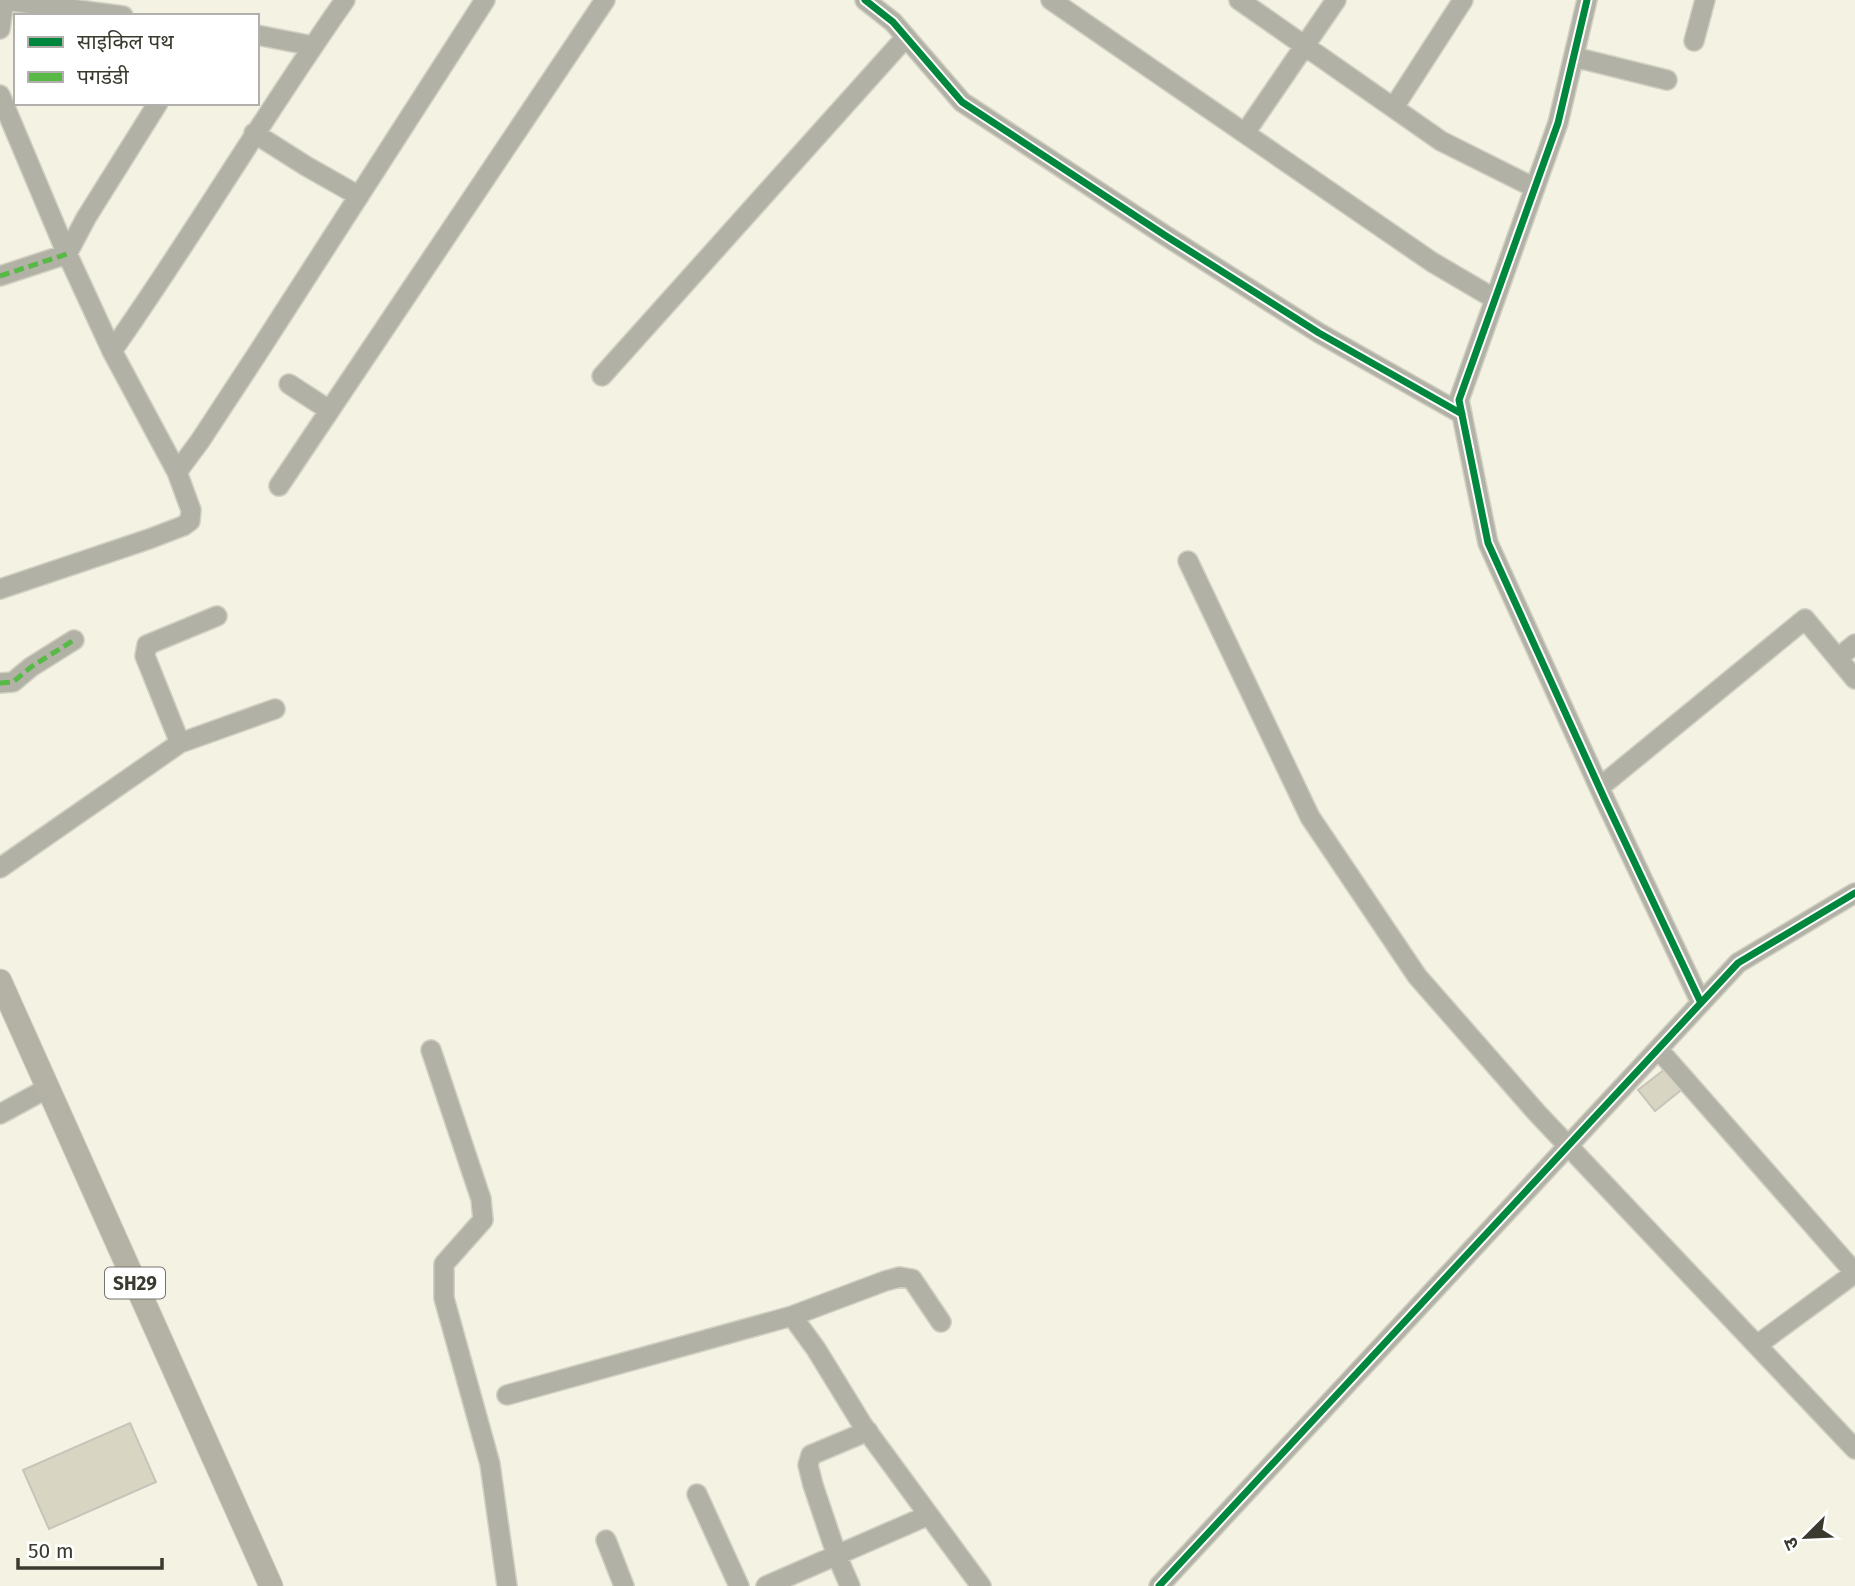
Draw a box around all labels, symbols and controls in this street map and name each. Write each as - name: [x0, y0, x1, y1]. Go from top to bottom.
- legend: [14, 14, 259, 105]
- text: साइकिल पथ: [77, 29, 174, 55]
- text: पगडंडी: [77, 64, 129, 90]
- road number: SH29: [105, 1268, 165, 1298]
- north arrow: [1771, 1502, 1841, 1572]
- scale bar: [18, 1526, 161, 1570]
- text: उ: [1778, 1533, 1804, 1553]
- text: 50 m: [28, 1538, 74, 1564]

